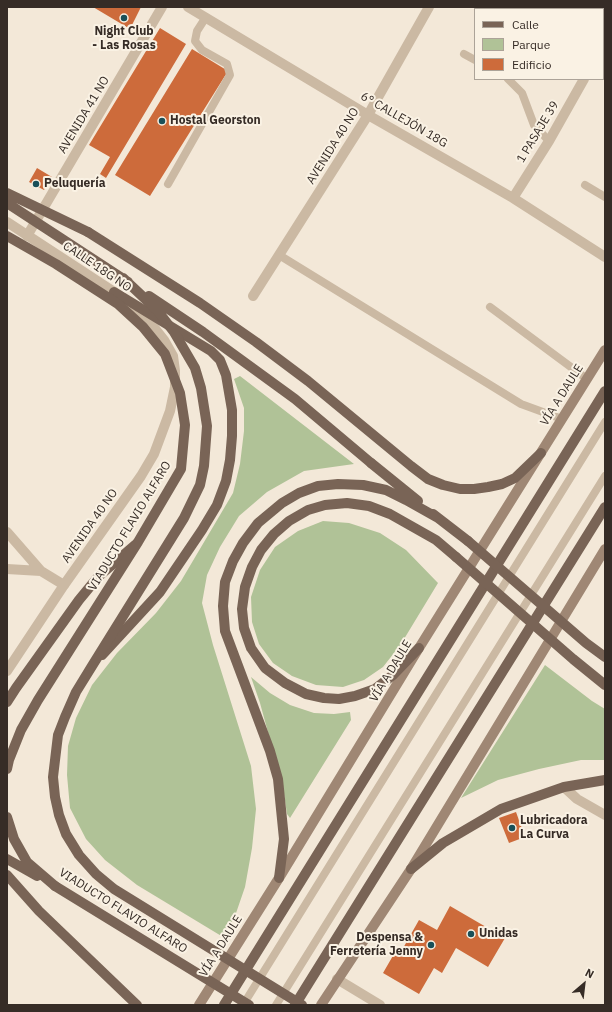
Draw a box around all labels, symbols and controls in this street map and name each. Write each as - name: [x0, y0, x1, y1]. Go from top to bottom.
- legend: [474, 8, 604, 80]
- marker: Night Club - Las Rosas: [119, 13, 129, 23]
- text: Calle: [512, 17, 539, 32]
- place label: Night Club - Las Rosas: [92, 25, 156, 53]
- text: Parque: [512, 37, 550, 52]
- text: Edificio: [512, 57, 551, 72]
- street label: AVENIDA 41 NO: [55, 74, 113, 156]
- street label: 6° CALLEJÓN 18G: [358, 89, 450, 151]
- street label: 1 PASAJE 39: [514, 98, 562, 166]
- street label: AVENIDA 40 NO: [304, 105, 362, 187]
- place label: Hostal Georston: [170, 114, 261, 128]
- marker: Hostal Georston: [157, 116, 167, 126]
- place label: Peluquería: [44, 177, 105, 191]
- marker: Peluquería: [31, 179, 41, 189]
- street label: CALLE 18G NO: [60, 239, 134, 295]
- street label: VÍA A DAULE: [537, 362, 587, 428]
- street label: VIADUCTO FLAVIO ALFARO: [86, 459, 174, 593]
- street label: AVENIDA 40 NO: [59, 486, 121, 566]
- street label: VÍA A DAULE: [367, 637, 415, 705]
- place label: Lubricadora La Curva: [520, 814, 588, 842]
- marker: Lubricadora La Curva: [507, 823, 517, 833]
- street label: VIADUCTO FLAVIO ALFARO: [56, 866, 190, 956]
- street label: VÍA A DAULE: [196, 913, 246, 979]
- place label: Unidas: [479, 927, 518, 941]
- marker: Unidas: [466, 929, 476, 939]
- place label: Despensa & Ferretería Jenny: [330, 931, 423, 959]
- marker: Despensa & Ferretería Jenny: [426, 940, 436, 950]
- north arrow: [564, 964, 604, 1004]
- text: N: [583, 965, 596, 981]

